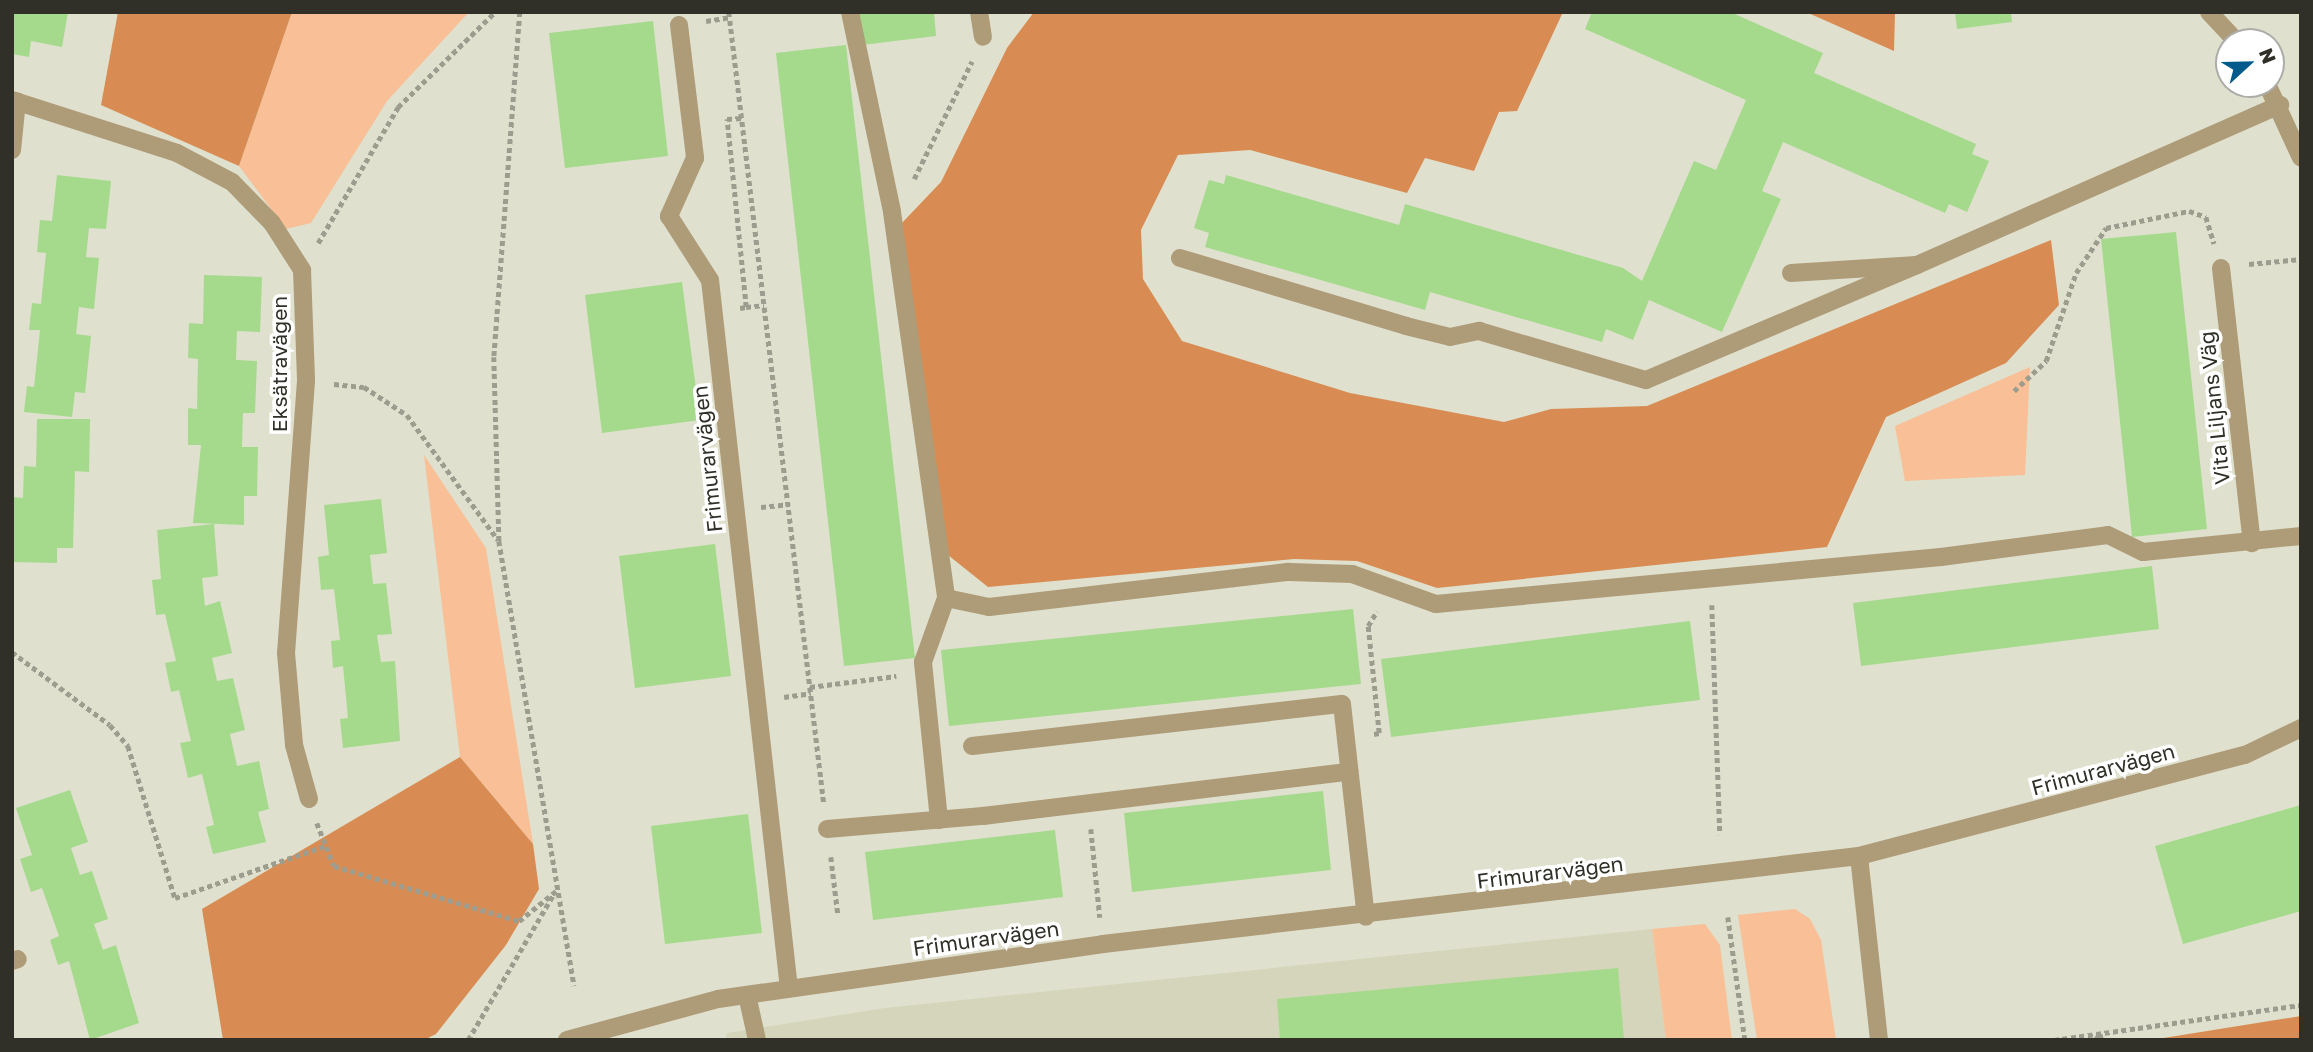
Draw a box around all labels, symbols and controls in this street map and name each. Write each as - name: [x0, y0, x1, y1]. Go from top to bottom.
- north arrow: [2215, 28, 2285, 98]
- text: N: [2255, 45, 2281, 67]
- street label: Eksätravägen: [266, 296, 292, 432]
- street label: Vita Liljans Väg: [2193, 330, 2235, 486]
- street label: Frimurarvägen: [687, 384, 727, 534]
- street label: Frimurarvägen: [2029, 738, 2177, 800]
- street label: Frimurarvägen: [1475, 851, 1625, 893]
- street label: Frimurarvägen: [911, 915, 1061, 961]

